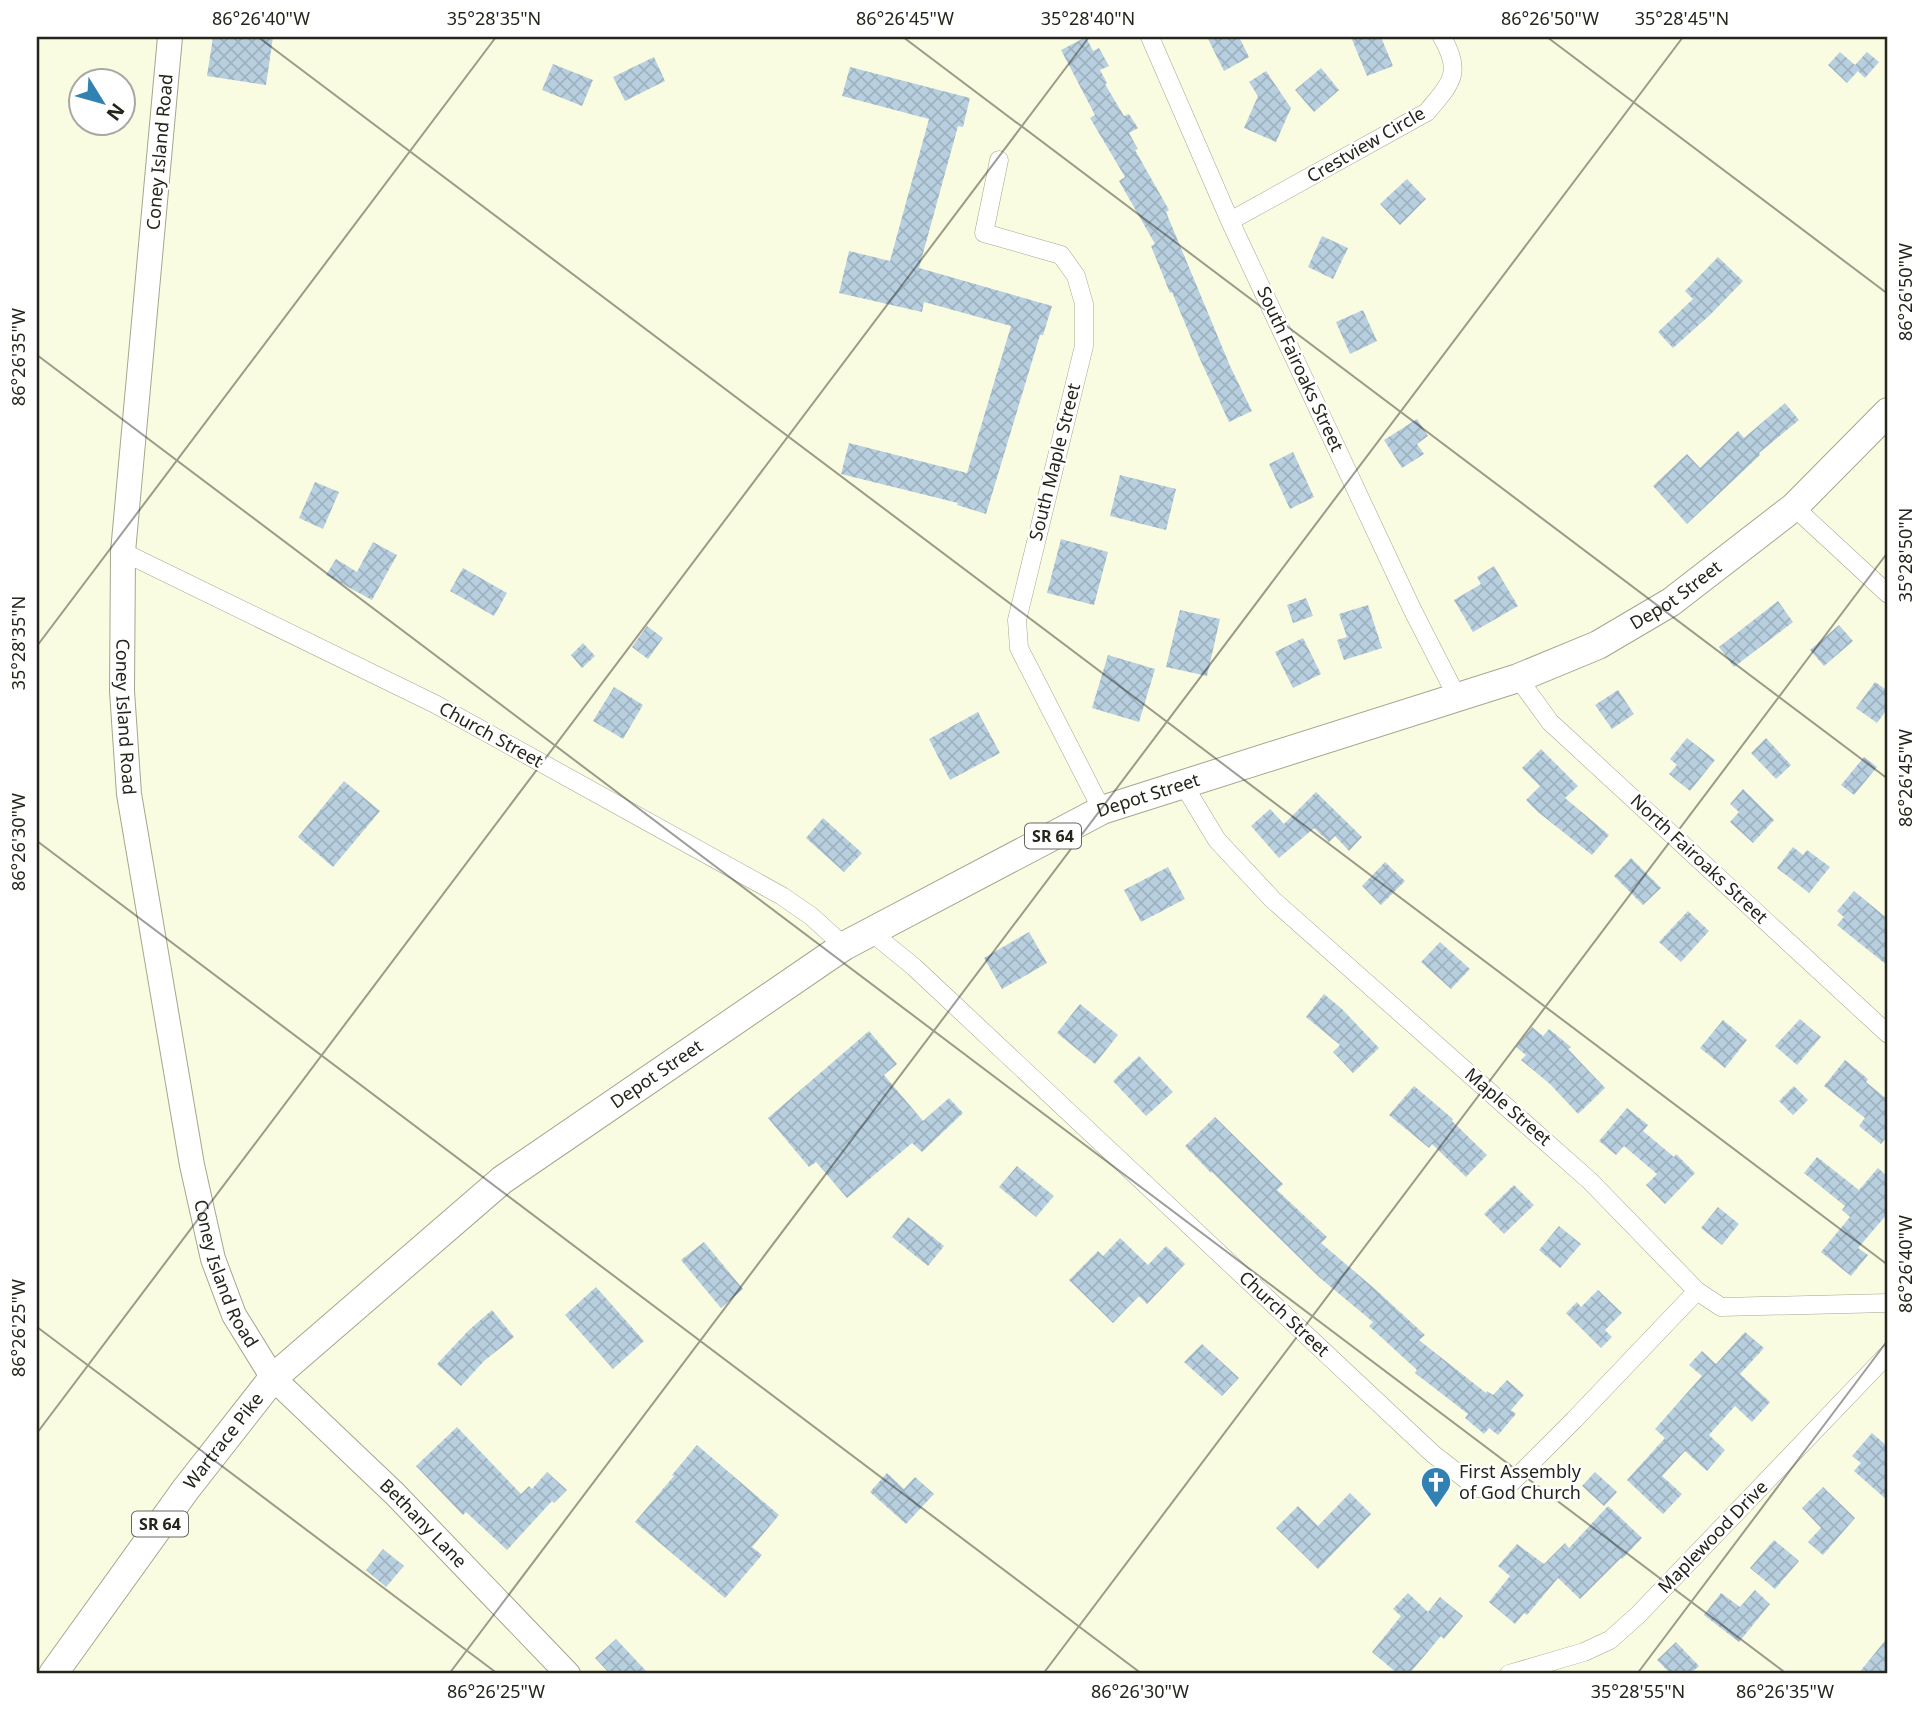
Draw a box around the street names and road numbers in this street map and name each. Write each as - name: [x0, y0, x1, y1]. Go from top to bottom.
- street label: Coney Island Road: [140, 73, 178, 231]
- street label: Crestview Circle: [1302, 101, 1429, 188]
- street label: South Fairoaks Street: [1252, 282, 1350, 455]
- street label: South Maple Street: [1023, 380, 1085, 543]
- street label: Depot Street: [1625, 554, 1726, 635]
- street label: Coney Island Road: [111, 638, 142, 796]
- street label: Church Street: [435, 696, 548, 773]
- street label: Depot Street: [1093, 767, 1203, 822]
- street label: North Fairoaks Street: [1626, 788, 1774, 929]
- road number: SR 64: [1025, 824, 1081, 848]
- street label: Depot Street: [605, 1033, 707, 1113]
- street label: Maple Street: [1460, 1062, 1557, 1151]
- street label: Coney Island Road: [189, 1197, 264, 1352]
- street label: Church Street: [1234, 1265, 1335, 1362]
- street label: Wartrace Pike: [178, 1387, 268, 1493]
- street label: Bethany Lane: [375, 1473, 473, 1573]
- street label: Maplewood Drive: [1652, 1475, 1772, 1598]
- road number: SR 64: [132, 1512, 188, 1536]

